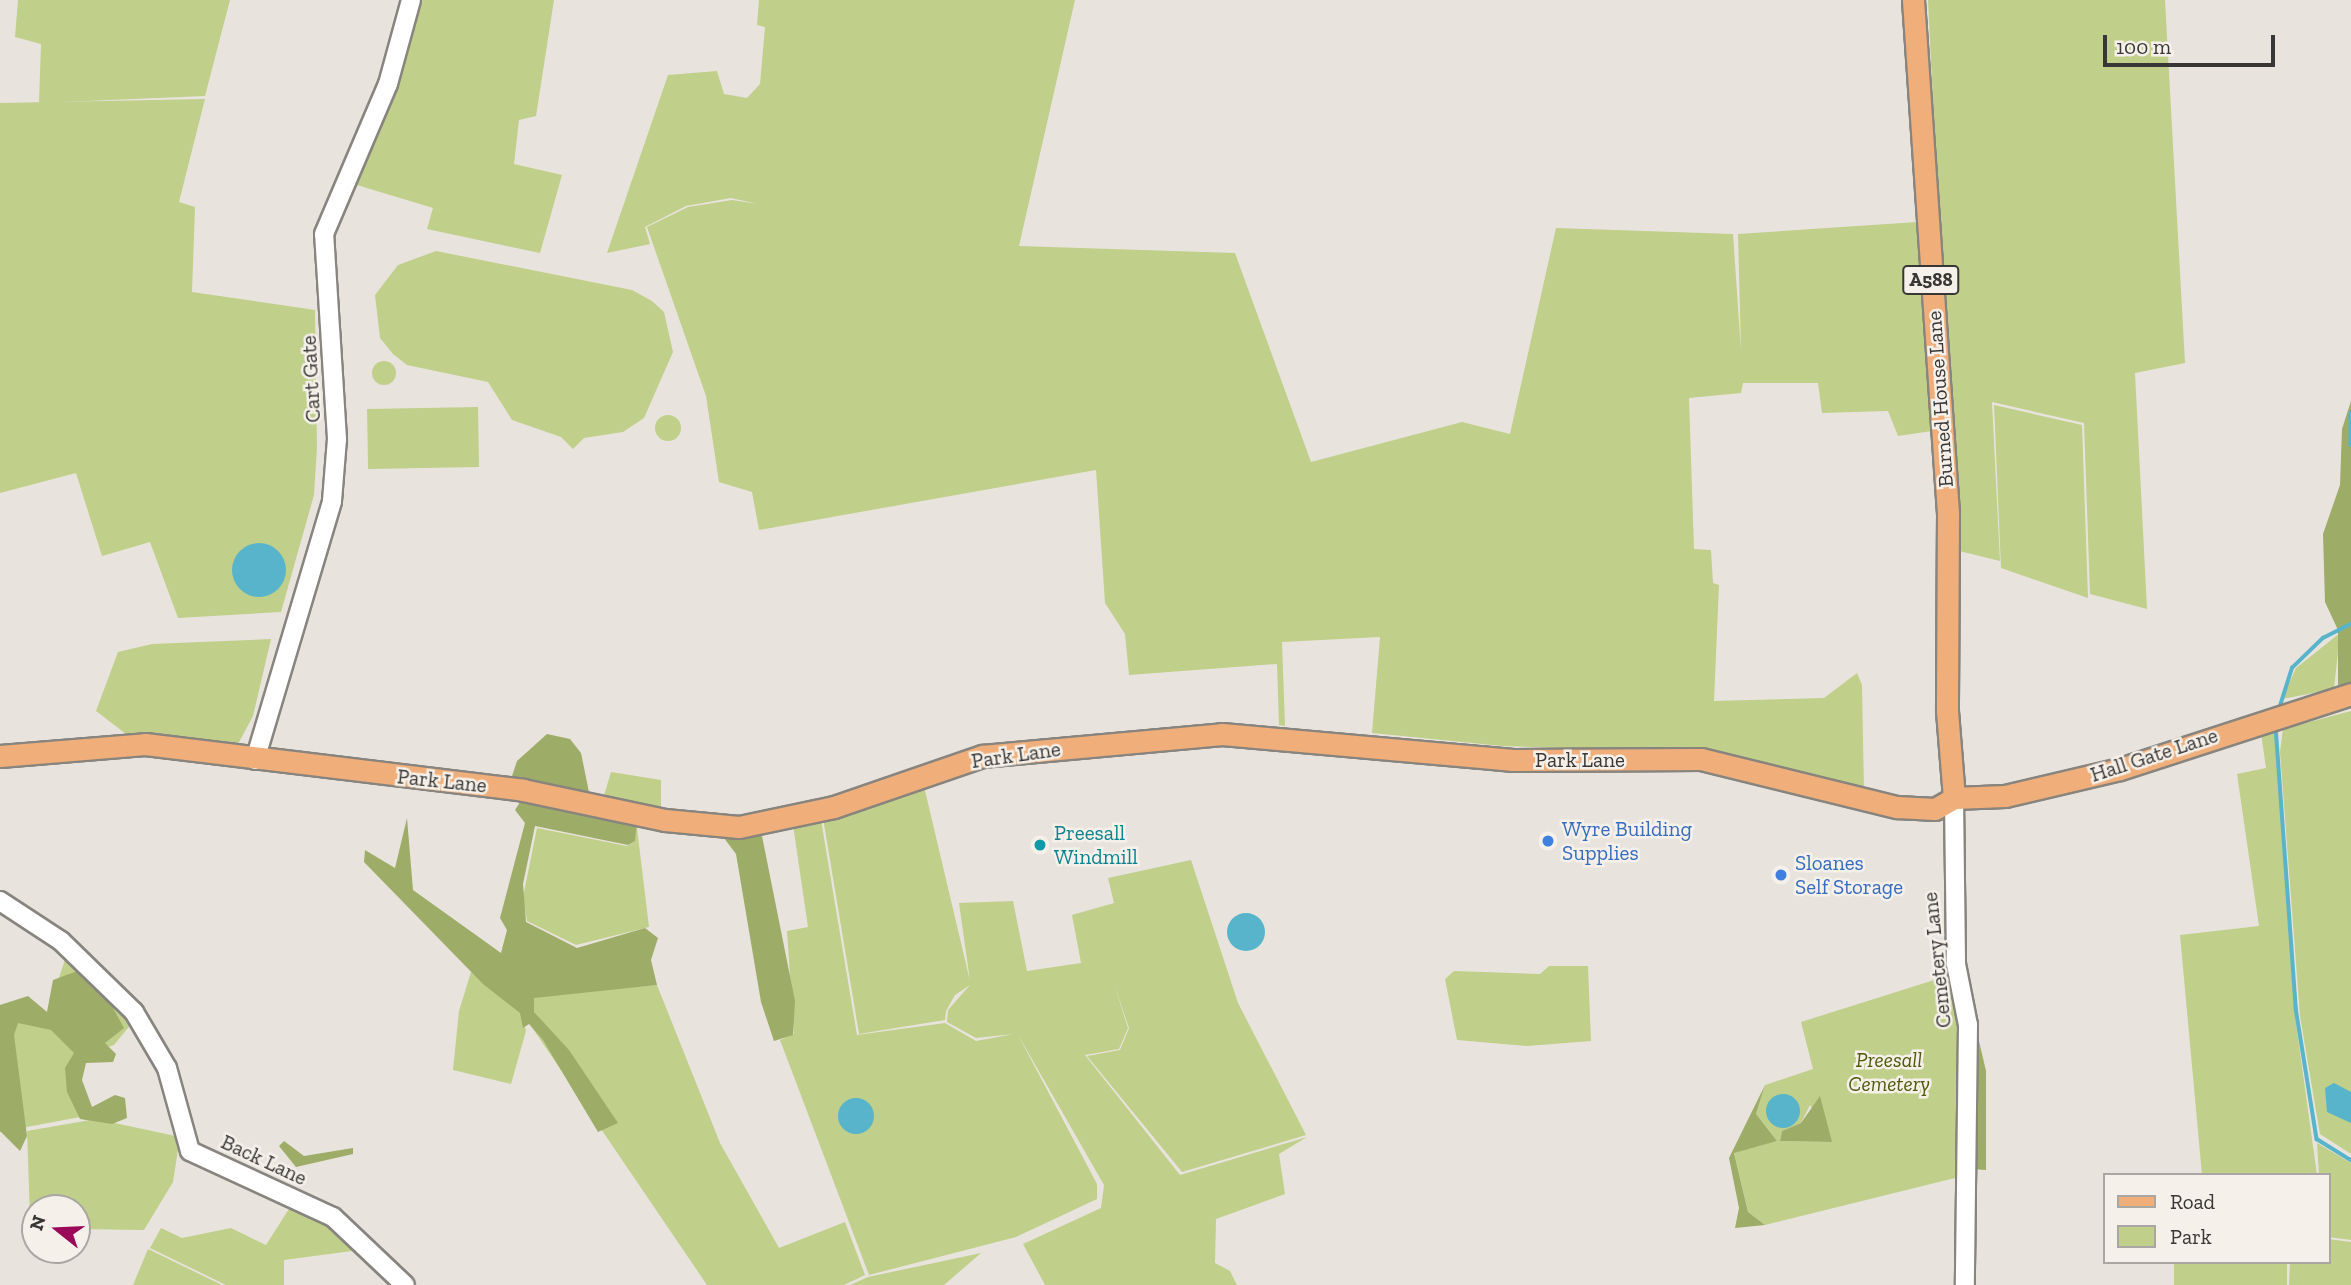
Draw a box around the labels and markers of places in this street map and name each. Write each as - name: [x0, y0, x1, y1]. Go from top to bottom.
- place label: Wyre Building Supplies: [1562, 816, 1692, 866]
- place label: Preesall Windmill: [1054, 820, 1138, 870]
- marker: Wyre Building Supplies: [1540, 833, 1556, 849]
- marker: Preesall Windmill: [1032, 837, 1048, 853]
- place label: Sloanes Self Storage: [1795, 850, 1903, 900]
- marker: Sloanes Self Storage: [1773, 867, 1789, 883]

